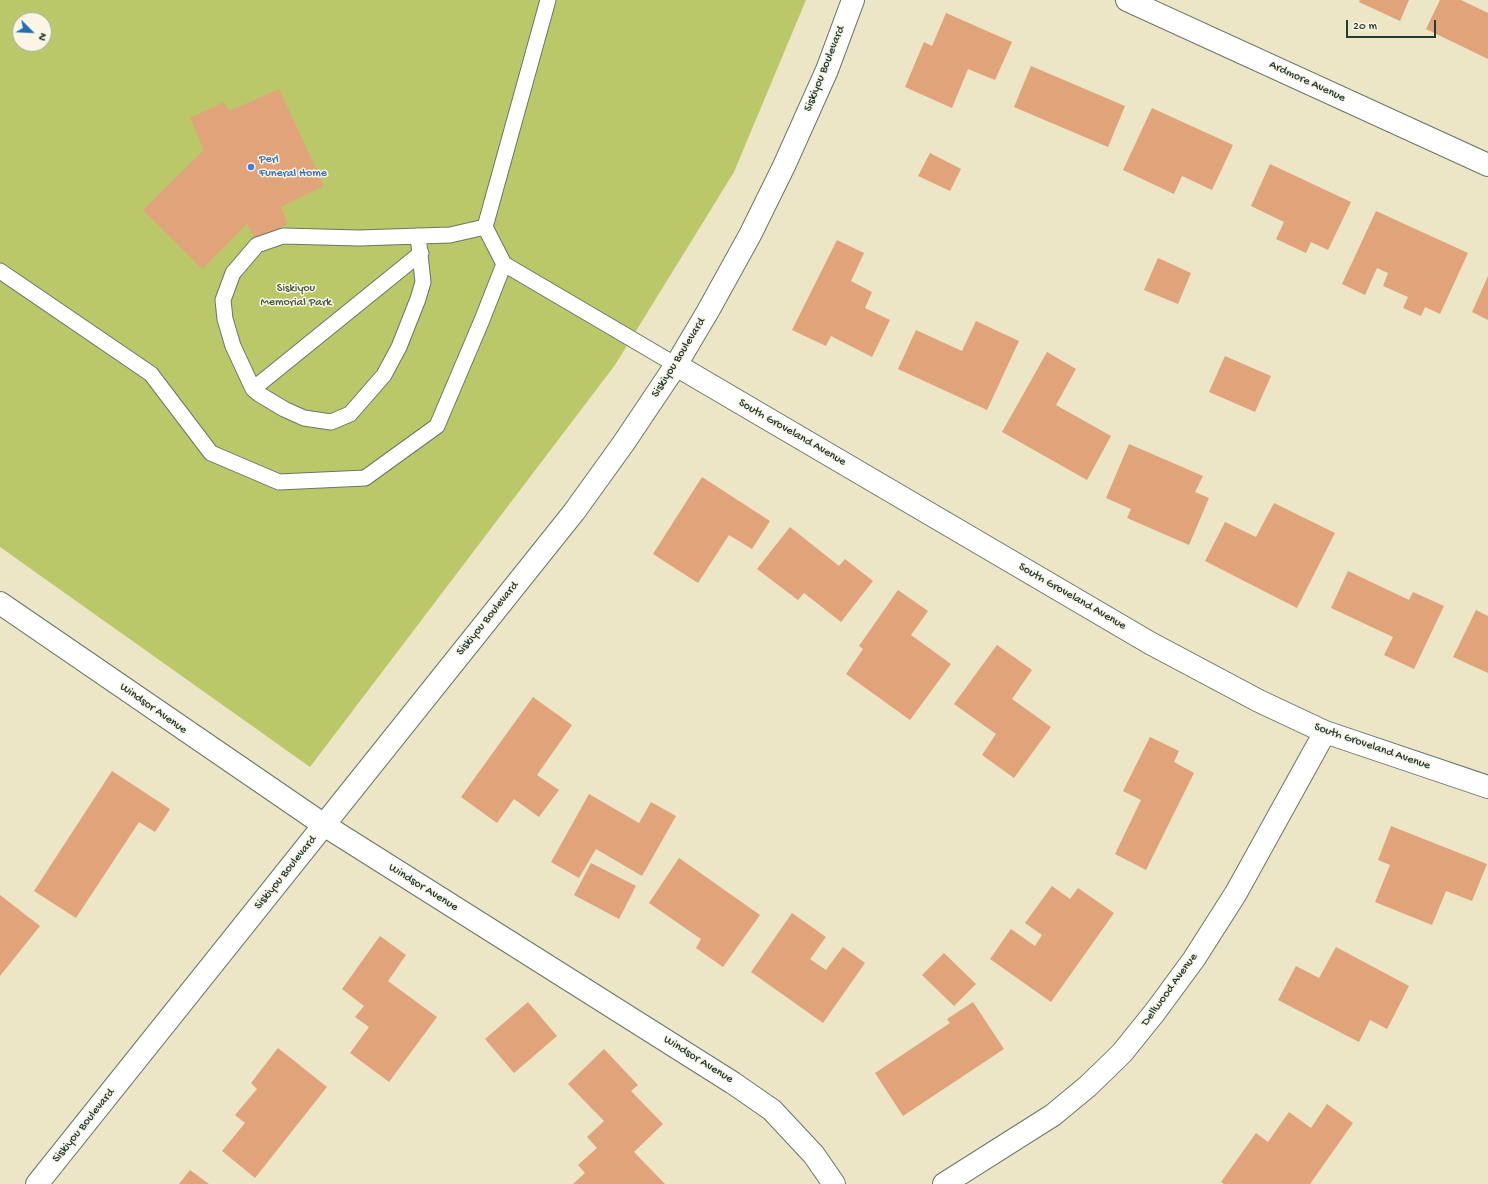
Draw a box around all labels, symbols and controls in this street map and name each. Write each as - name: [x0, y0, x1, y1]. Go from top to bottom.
- north arrow: [12, 12, 52, 52]
- scale bar: [1348, 12, 1438, 38]
- text: 20 m: [1353, 20, 1377, 34]
- street label: Siskiyou Boulevard: [801, 24, 849, 114]
- text: N: [35, 31, 49, 42]
- street label: Ardmore Avenue: [1267, 58, 1347, 106]
- place label: Perl Funeral Home: [259, 153, 327, 181]
- marker: Perl Funeral Home: [246, 162, 256, 172]
- park label: Siskiyou Memorial Park: [260, 282, 332, 310]
- street label: Siskiyou Boulevard: [649, 316, 709, 400]
- street label: South Groveland Avenue: [736, 396, 848, 470]
- street label: South Groveland Avenue: [1016, 560, 1128, 634]
- street label: Siskiyou Boulevard: [454, 579, 522, 659]
- street label: Windsor Avenue: [116, 680, 190, 738]
- street label: South Groveland Avenue: [1312, 720, 1432, 774]
- street label: Siskiyou Boulevard: [252, 833, 320, 913]
- street label: Windsor Avenue: [386, 861, 460, 915]
- street label: Dellwood Avenue: [1139, 951, 1201, 1029]
- street label: Windsor Avenue: [661, 1033, 735, 1087]
- street label: Siskiyou Boulevard: [50, 1086, 118, 1166]

